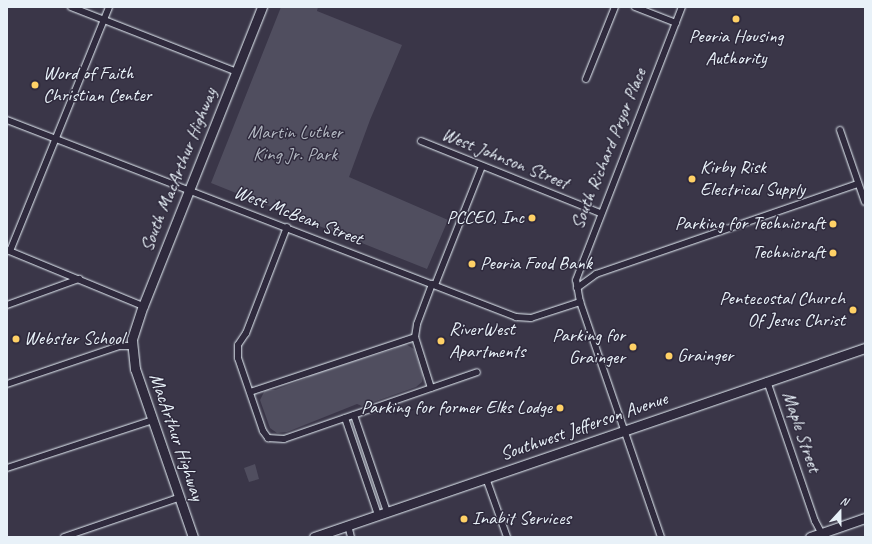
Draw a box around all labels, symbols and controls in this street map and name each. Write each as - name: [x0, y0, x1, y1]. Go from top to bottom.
- marker: Peoria Housing Authority: [731, 14, 741, 24]
- place label: Peoria Housing Authority: [689, 26, 783, 70]
- place label: Word of Faith Christian Center: [43, 63, 151, 107]
- street label: South Richard Pryor Place: [566, 65, 652, 233]
- marker: Word of Faith Christian Center: [30, 80, 40, 90]
- street label: South MacArthur Highway: [136, 85, 222, 255]
- park label: Martin Luther King Jr. Park: [248, 122, 342, 166]
- street label: West Johnson Street: [438, 123, 572, 195]
- place label: Kirby Risk Electrical Supply: [700, 157, 805, 201]
- marker: Kirby Risk Electrical Supply: [687, 174, 697, 184]
- street label: West McBean Street: [230, 181, 366, 251]
- place label: PCCEO, Inc: [446, 207, 524, 229]
- marker: PCCEO, Inc: [527, 213, 537, 223]
- place label: Parking for Technicraft: [675, 213, 825, 235]
- marker: Parking for Technicraft: [828, 219, 838, 229]
- place label: Technicraft: [752, 242, 825, 264]
- marker: Technicraft: [828, 248, 838, 258]
- place label: Peoria Food Bank: [480, 253, 592, 275]
- marker: Peoria Food Bank: [467, 259, 477, 269]
- place label: Pentecostal Church Of Jesus Christ: [719, 288, 845, 332]
- marker: Pentecostal Church Of Jesus Christ: [848, 305, 858, 315]
- place label: RiverWest Apartments: [449, 319, 525, 363]
- place label: Parking for Grainger: [552, 325, 625, 369]
- place label: Webster School: [24, 328, 124, 350]
- marker: Webster School: [11, 334, 21, 344]
- marker: RiverWest Apartments: [436, 336, 446, 346]
- marker: Parking for Grainger: [628, 342, 638, 352]
- place label: Grainger: [677, 345, 733, 367]
- marker: Grainger: [664, 351, 674, 361]
- street label: MacArthur Highway: [144, 371, 208, 503]
- street label: Southwest Jefferson Avenue: [497, 388, 671, 466]
- street label: Maple Street: [776, 388, 826, 476]
- place label: Parking for former Elks Lodge: [361, 397, 552, 419]
- marker: Parking for former Elks Lodge: [555, 403, 565, 413]
- north arrow: [820, 492, 860, 532]
- text: N: [839, 493, 850, 509]
- place label: Inabit Services: [472, 508, 570, 530]
- marker: Inabit Services: [459, 514, 469, 524]

